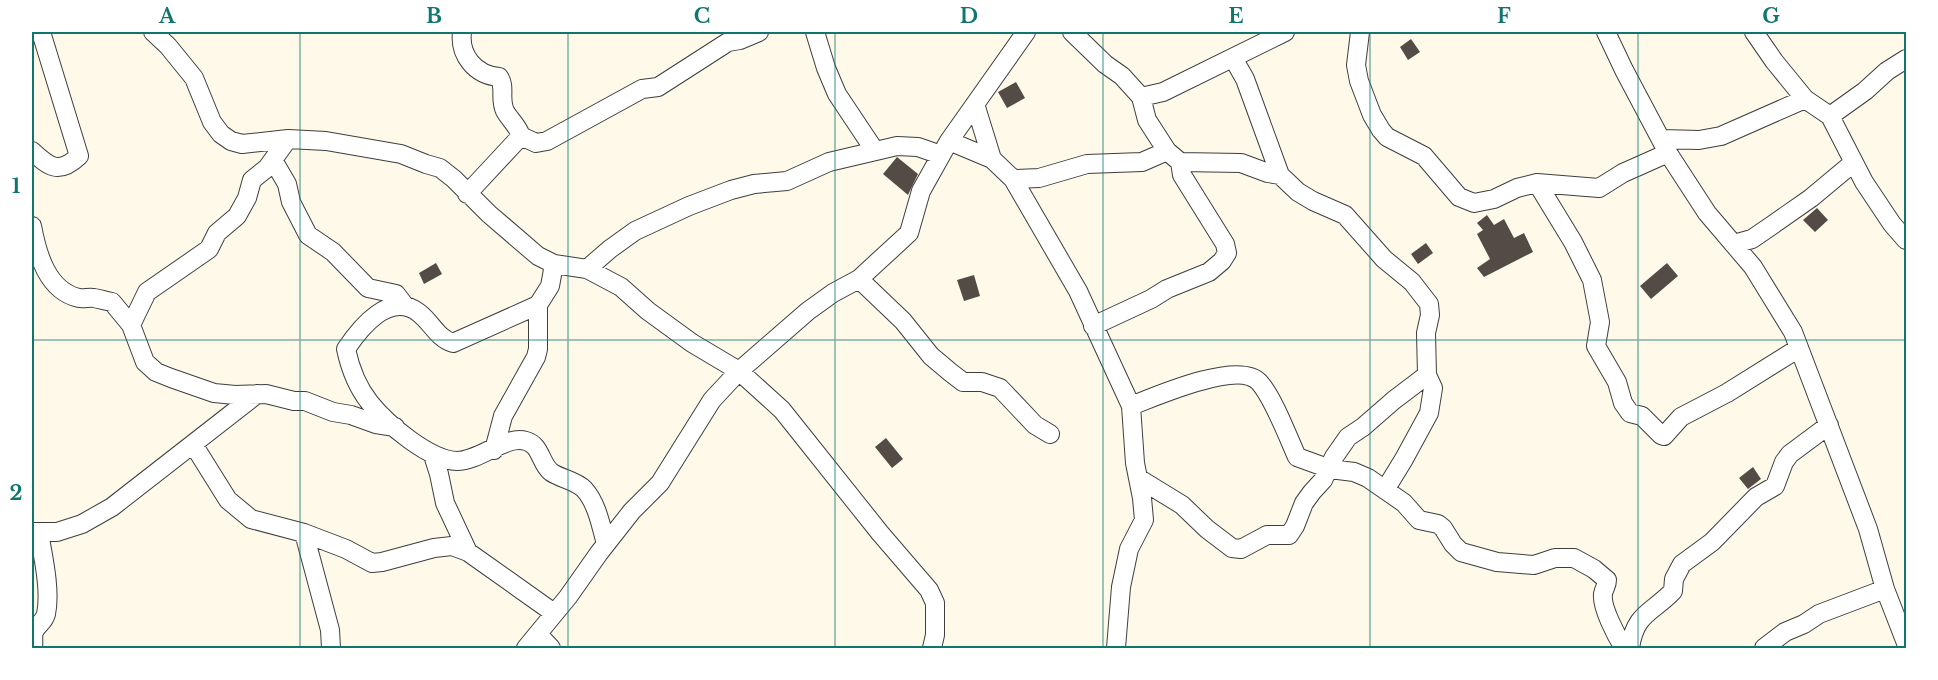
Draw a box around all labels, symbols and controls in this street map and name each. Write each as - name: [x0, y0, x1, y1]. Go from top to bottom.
- text: A: [158, 4, 176, 28]
- text: B: [426, 4, 442, 28]
- text: C: [694, 4, 710, 28]
- text: D: [960, 4, 978, 28]
- text: E: [1228, 4, 1244, 28]
- text: F: [1497, 4, 1511, 28]
- text: G: [1762, 4, 1780, 28]
- text: 1: [12, 174, 21, 198]
- text: 2: [9, 481, 23, 505]

